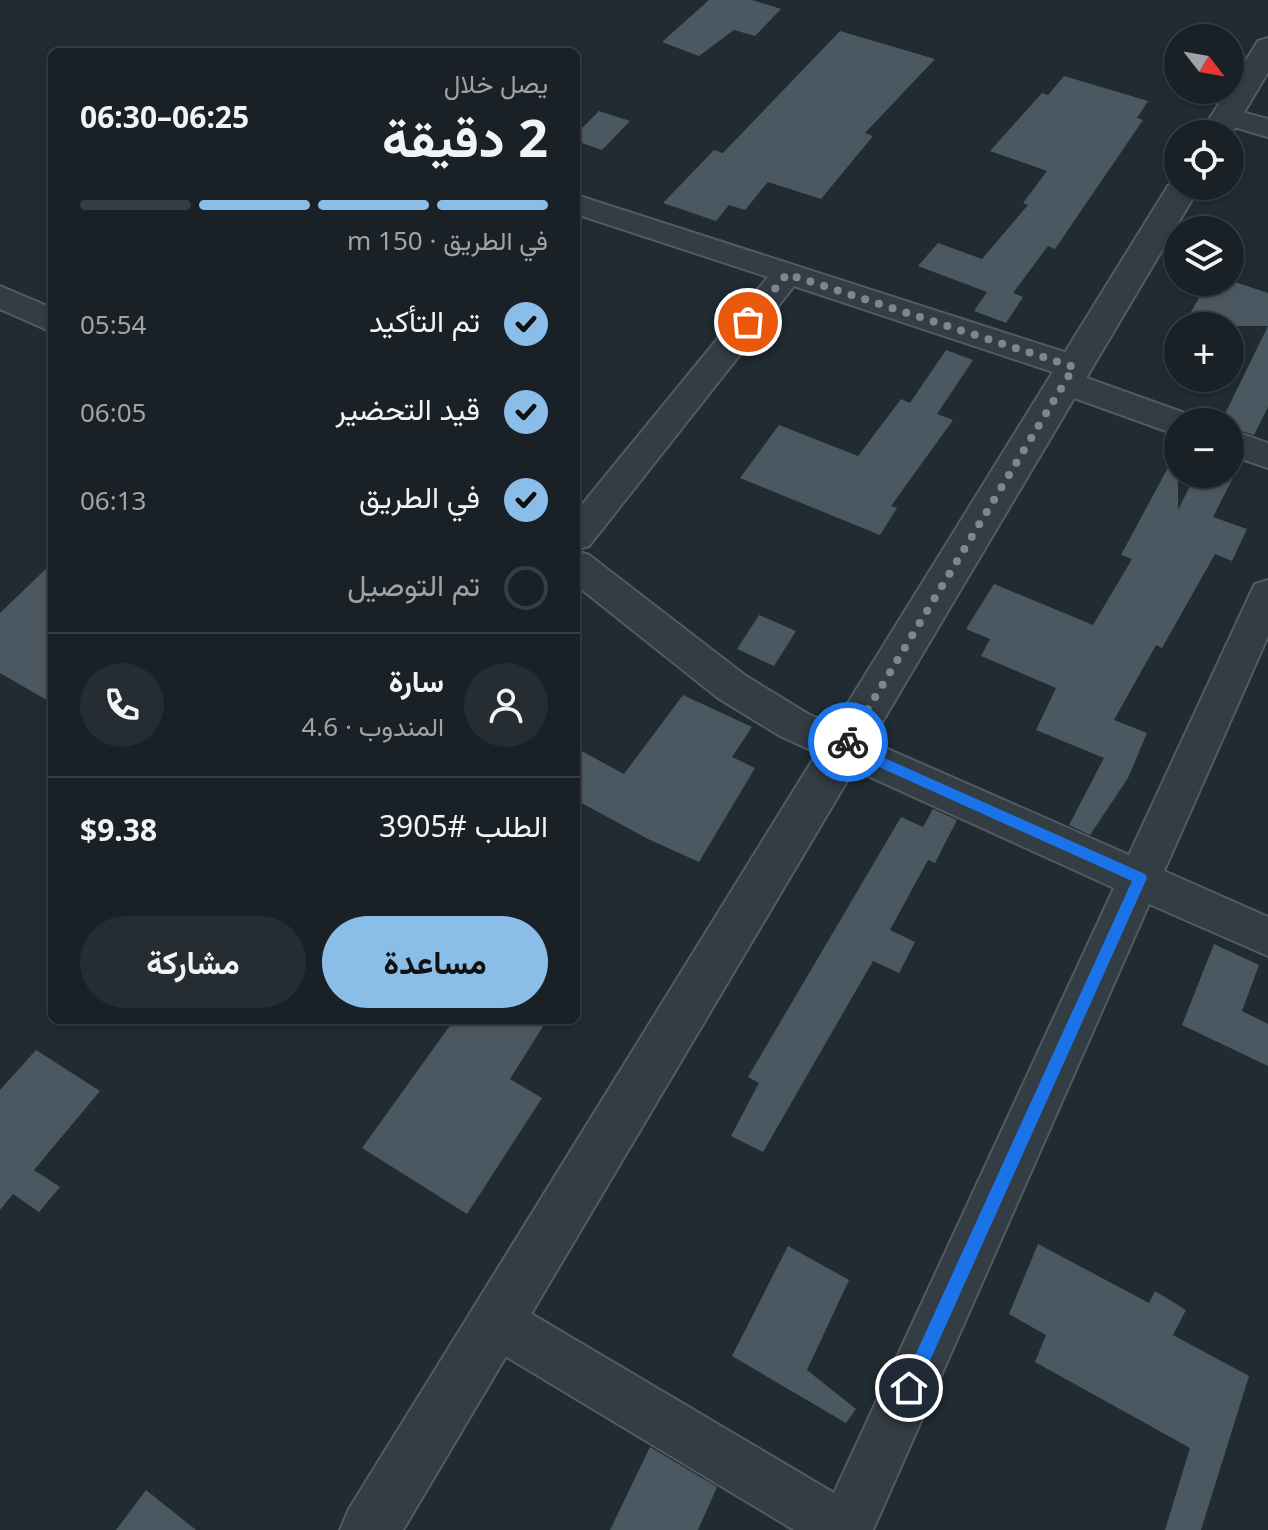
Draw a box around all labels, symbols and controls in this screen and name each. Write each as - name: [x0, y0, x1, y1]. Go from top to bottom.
- north arrow: [1164, 24, 1244, 104]
- map controls: [1164, 24, 1244, 488]
- text: يصل خلال: [444, 65, 548, 101]
- text: 06:25–06:30: [80, 96, 249, 137]
- text: 2 دقيقة: [382, 101, 548, 172]
- button: locate: [1164, 120, 1244, 200]
- button: layers: [1164, 216, 1244, 296]
- text: في الطريق · 150 m: [347, 222, 548, 258]
- pin: [714, 288, 782, 356]
- text: تم التأكيد: [369, 300, 480, 341]
- icon: bag: [726, 300, 770, 344]
- icon: check: [504, 302, 548, 346]
- text: 05:54: [80, 306, 146, 342]
- button: +: [1164, 312, 1244, 392]
- text: قيد التحضير: [336, 388, 480, 429]
- icon: check: [504, 390, 548, 434]
- text: 06:05: [80, 394, 146, 430]
- button: −: [1164, 408, 1244, 488]
- text: في الطريق: [359, 476, 480, 517]
- icon: check: [504, 478, 548, 522]
- text: 06:13: [80, 482, 146, 518]
- text: تم التوصيل: [347, 564, 480, 605]
- text: سارة: [389, 660, 444, 701]
- button: phone: [80, 663, 164, 747]
- button: person: [464, 663, 548, 747]
- courier: [808, 702, 888, 782]
- text: المندوب · 4.6: [301, 708, 444, 744]
- icon: bike: [826, 720, 870, 764]
- text: الطلب #3905: [379, 805, 548, 846]
- text: $9.38: [80, 809, 157, 850]
- button: مشاركة: [80, 916, 306, 1008]
- button: مساعدة: [322, 916, 548, 1008]
- pin: [875, 1354, 943, 1422]
- icon: home: [887, 1366, 931, 1410]

